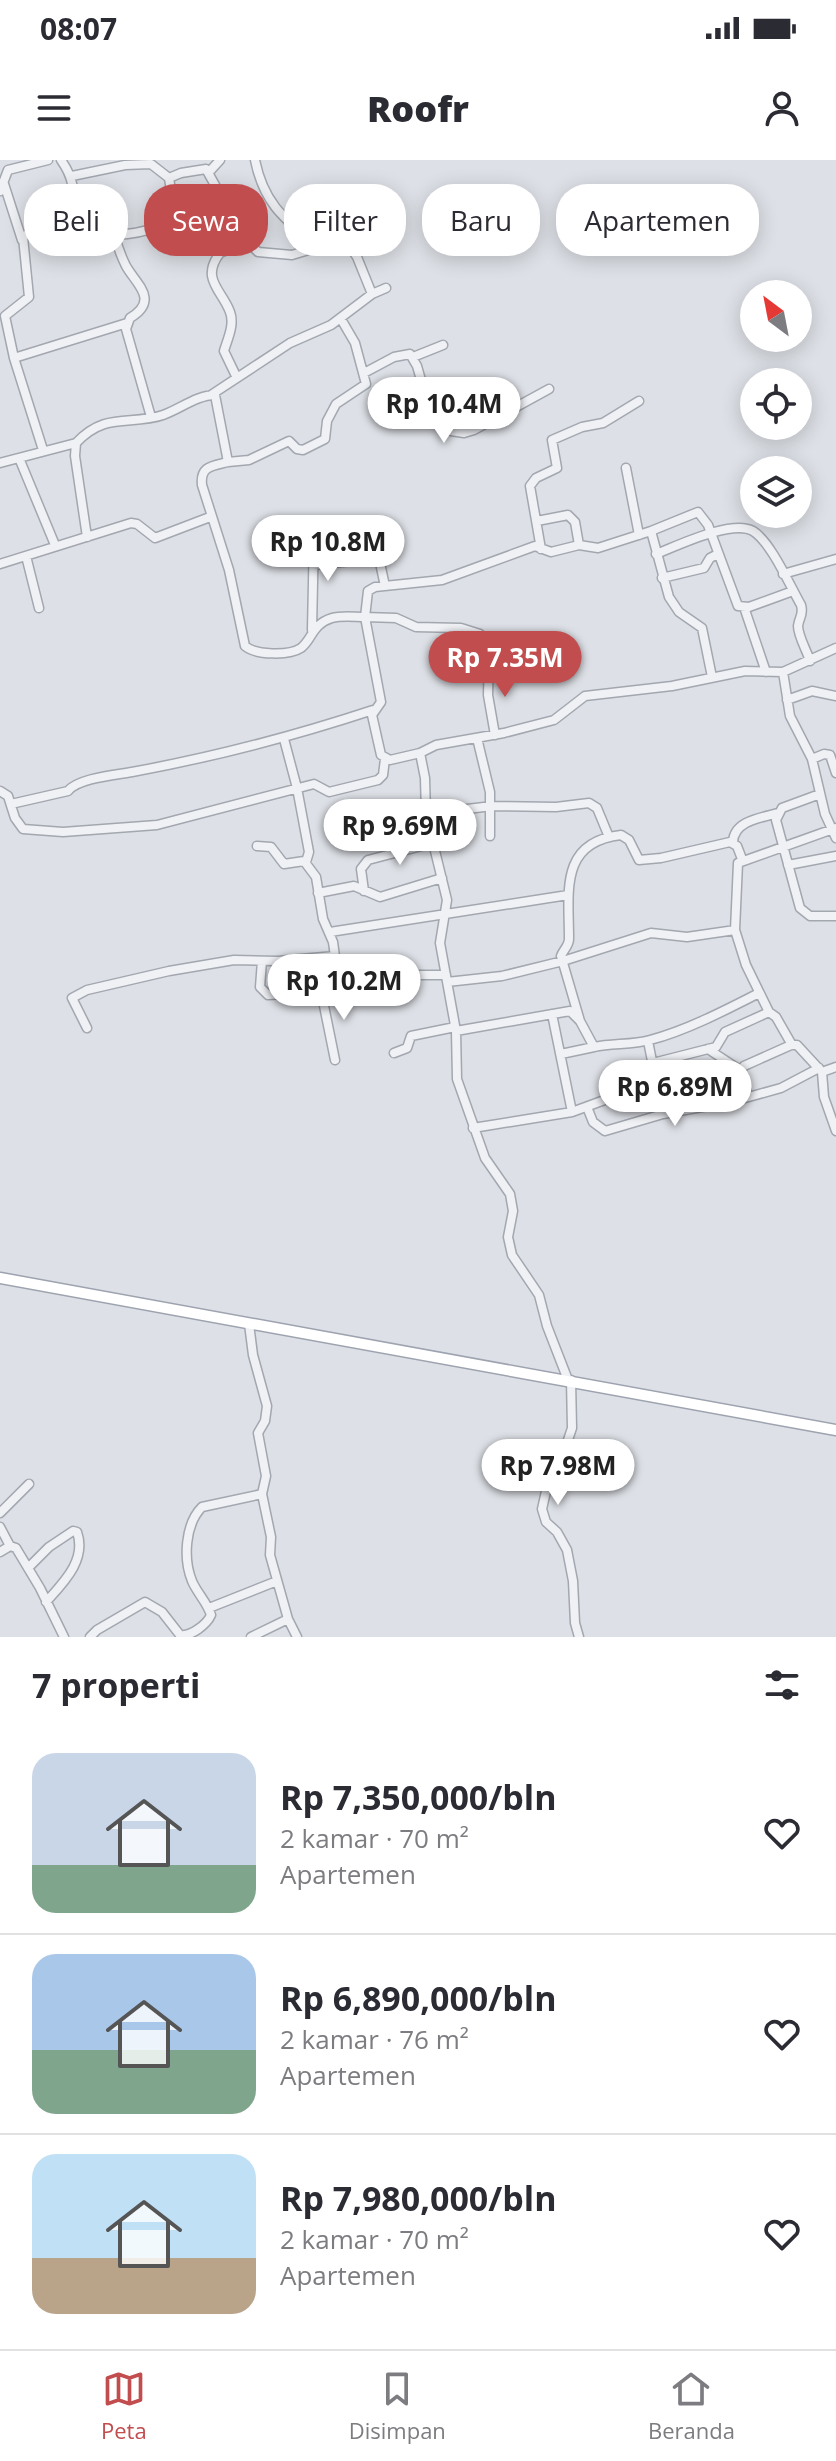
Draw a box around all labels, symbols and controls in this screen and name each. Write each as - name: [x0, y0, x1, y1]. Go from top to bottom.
- text: 08:07: [40, 8, 117, 49]
- text: Roofr: [367, 84, 469, 133]
- icon: menu: [32, 86, 76, 130]
- icon: person: [760, 86, 804, 130]
- chip: Beli: [24, 184, 128, 256]
- chip: Sewa: [144, 184, 268, 256]
- chip: Filter: [284, 184, 406, 256]
- chip: Baru: [422, 184, 540, 256]
- chip: Apartemen: [556, 184, 759, 256]
- north arrow: [740, 280, 812, 352]
- map controls: [740, 280, 812, 528]
- button: locate: [740, 368, 812, 440]
- pin: Rp 10.4M: [361, 377, 527, 445]
- text: Rp 10.4M: [386, 385, 502, 421]
- button: layers: [740, 456, 812, 528]
- pin: Rp 10.8M: [245, 515, 411, 583]
- text: Rp 10.8M: [270, 523, 386, 559]
- pin: Rp 7.35M: [422, 631, 588, 699]
- text: Rp 7.35M: [447, 639, 563, 675]
- pin: Rp 9.69M: [317, 799, 483, 867]
- text: Rp 9.69M: [342, 807, 458, 843]
- pin: Rp 10.2M: [261, 954, 427, 1022]
- text: Rp 10.2M: [286, 962, 402, 998]
- pin: Rp 6.89M: [592, 1060, 758, 1128]
- text: Rp 6.89M: [617, 1068, 733, 1104]
- pin: Rp 7.98M: [475, 1439, 641, 1507]
- text: Rp 7.98M: [500, 1447, 616, 1483]
- text: 7 properti: [32, 1662, 200, 1708]
- icon: filters: [760, 1663, 804, 1707]
- text: Rp 7,350,000/bln: [280, 1774, 557, 1820]
- icon: home: [96, 1785, 192, 1881]
- icon: heart: [760, 1811, 804, 1855]
- text: 2 kamar · 70 m²: [280, 1820, 469, 1856]
- text: Apartemen: [280, 1856, 416, 1892]
- text: Rp 6,890,000/bln: [280, 1975, 557, 2021]
- icon: home: [96, 1986, 192, 2082]
- icon: heart: [760, 2012, 804, 2056]
- text: 2 kamar · 76 m²: [280, 2021, 469, 2057]
- text: Apartemen: [280, 2057, 416, 2093]
- text: Rp 7,980,000/bln: [280, 2175, 557, 2221]
- icon: home: [96, 2186, 192, 2282]
- icon: heart: [760, 2212, 804, 2256]
- text: 2 kamar · 70 m²: [280, 2221, 469, 2257]
- text: Apartemen: [280, 2257, 416, 2293]
- tab: Peta: [101, 2367, 147, 2445]
- tab: Disimpan: [349, 2367, 446, 2445]
- tab: Beranda: [648, 2367, 735, 2445]

